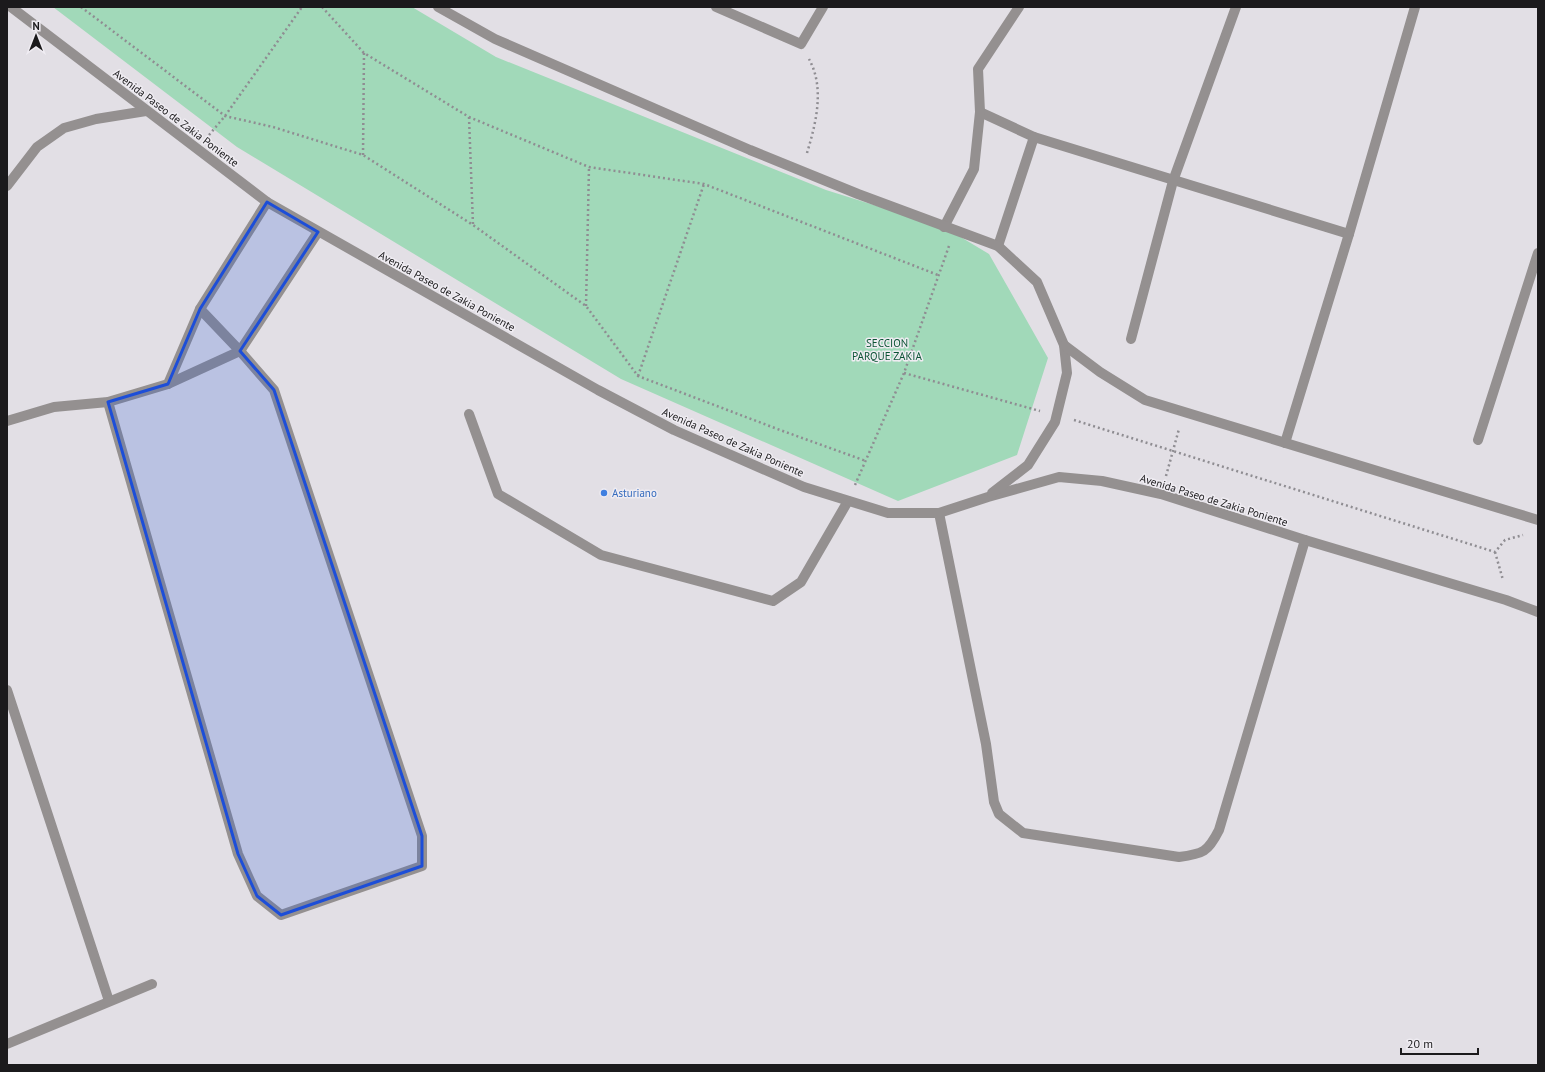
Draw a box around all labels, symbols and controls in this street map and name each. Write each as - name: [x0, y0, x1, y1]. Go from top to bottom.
- north arrow: [16, 16, 56, 56]
- text: N: [32, 19, 40, 33]
- street label: Avenida Paseo de Zakia Poniente: [110, 66, 242, 170]
- street label: Avenida Paseo de Zakia Poniente: [376, 248, 518, 335]
- park label: SECCION PARQUE ZAKIA: [852, 336, 922, 363]
- street label: Avenida Paseo de Zakia Poniente: [660, 404, 806, 480]
- street label: Avenida Paseo de Zakia Poniente: [1138, 471, 1290, 529]
- place label: Asturiano: [612, 486, 657, 500]
- marker: Asturiano: [599, 488, 609, 498]
- scale bar: [1401, 1030, 1478, 1056]
- text: 20 m: [1407, 1036, 1433, 1051]

